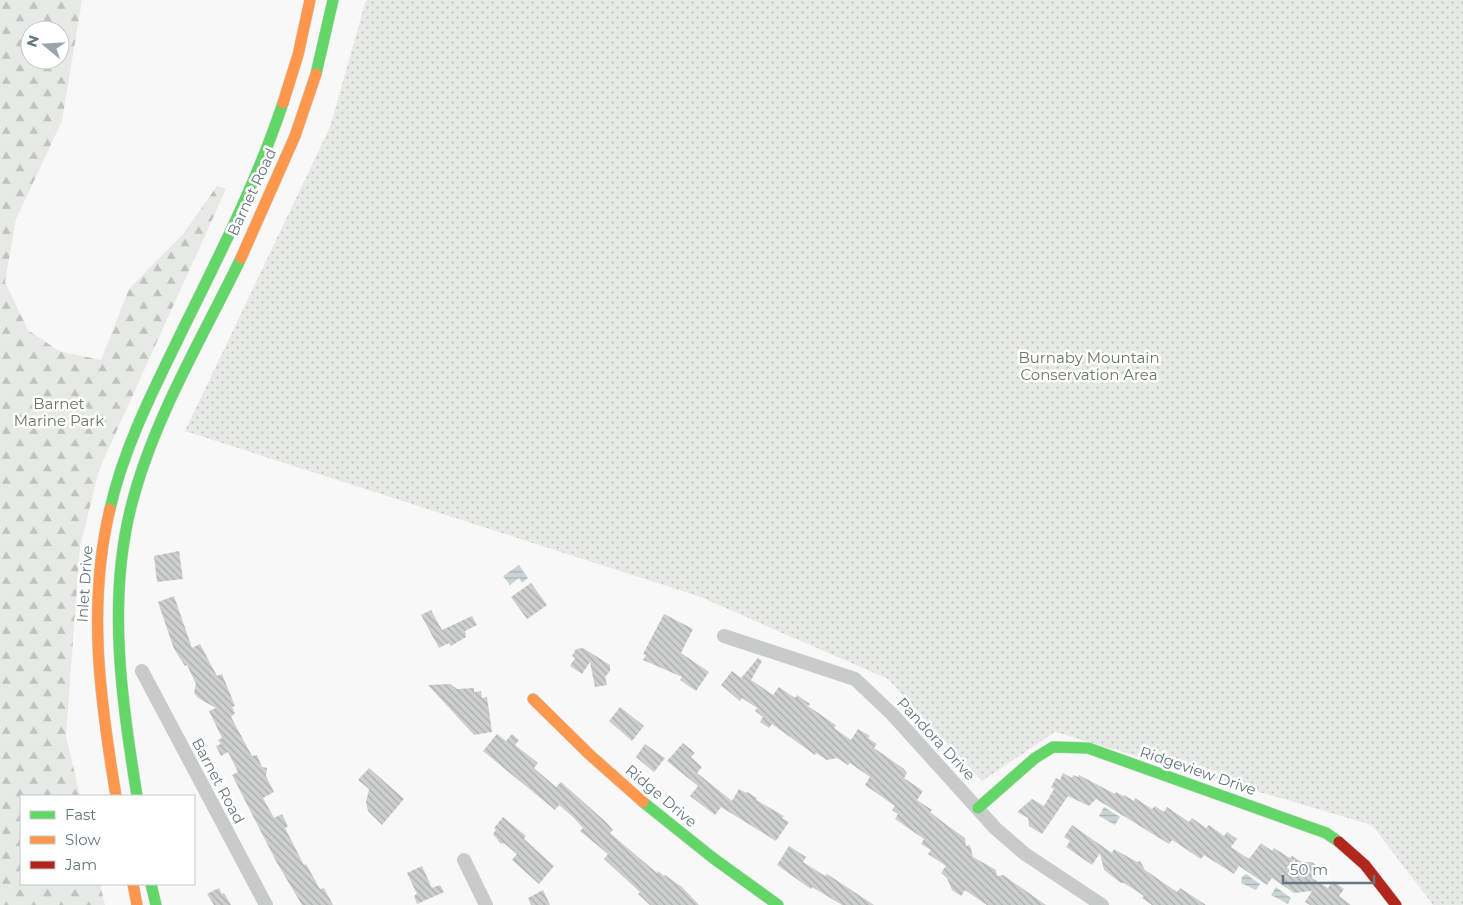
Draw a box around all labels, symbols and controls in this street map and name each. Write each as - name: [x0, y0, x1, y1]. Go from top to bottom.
- north arrow: [20, 20, 70, 70]
- text: N: [22, 33, 43, 49]
- street label: Barnet Road: [223, 145, 280, 239]
- park label: Burnaby Mountain Conservation Area: [1018, 348, 1160, 384]
- park label: Barnet Marine Park: [14, 394, 104, 430]
- street label: Inlet Drive: [72, 545, 97, 623]
- street label: Pandora Drive: [893, 693, 980, 784]
- street label: Barnet Road: [188, 735, 249, 827]
- street label: Ridgeview Drive: [1138, 742, 1259, 799]
- street label: Ridge Drive: [622, 760, 701, 831]
- legend: [20, 795, 195, 885]
- text: Fast: [65, 805, 96, 824]
- text: Slow: [65, 830, 101, 849]
- scale bar: [1283, 852, 1374, 884]
- text: Jam: [64, 855, 97, 874]
- text: 50 m: [1290, 860, 1328, 879]

